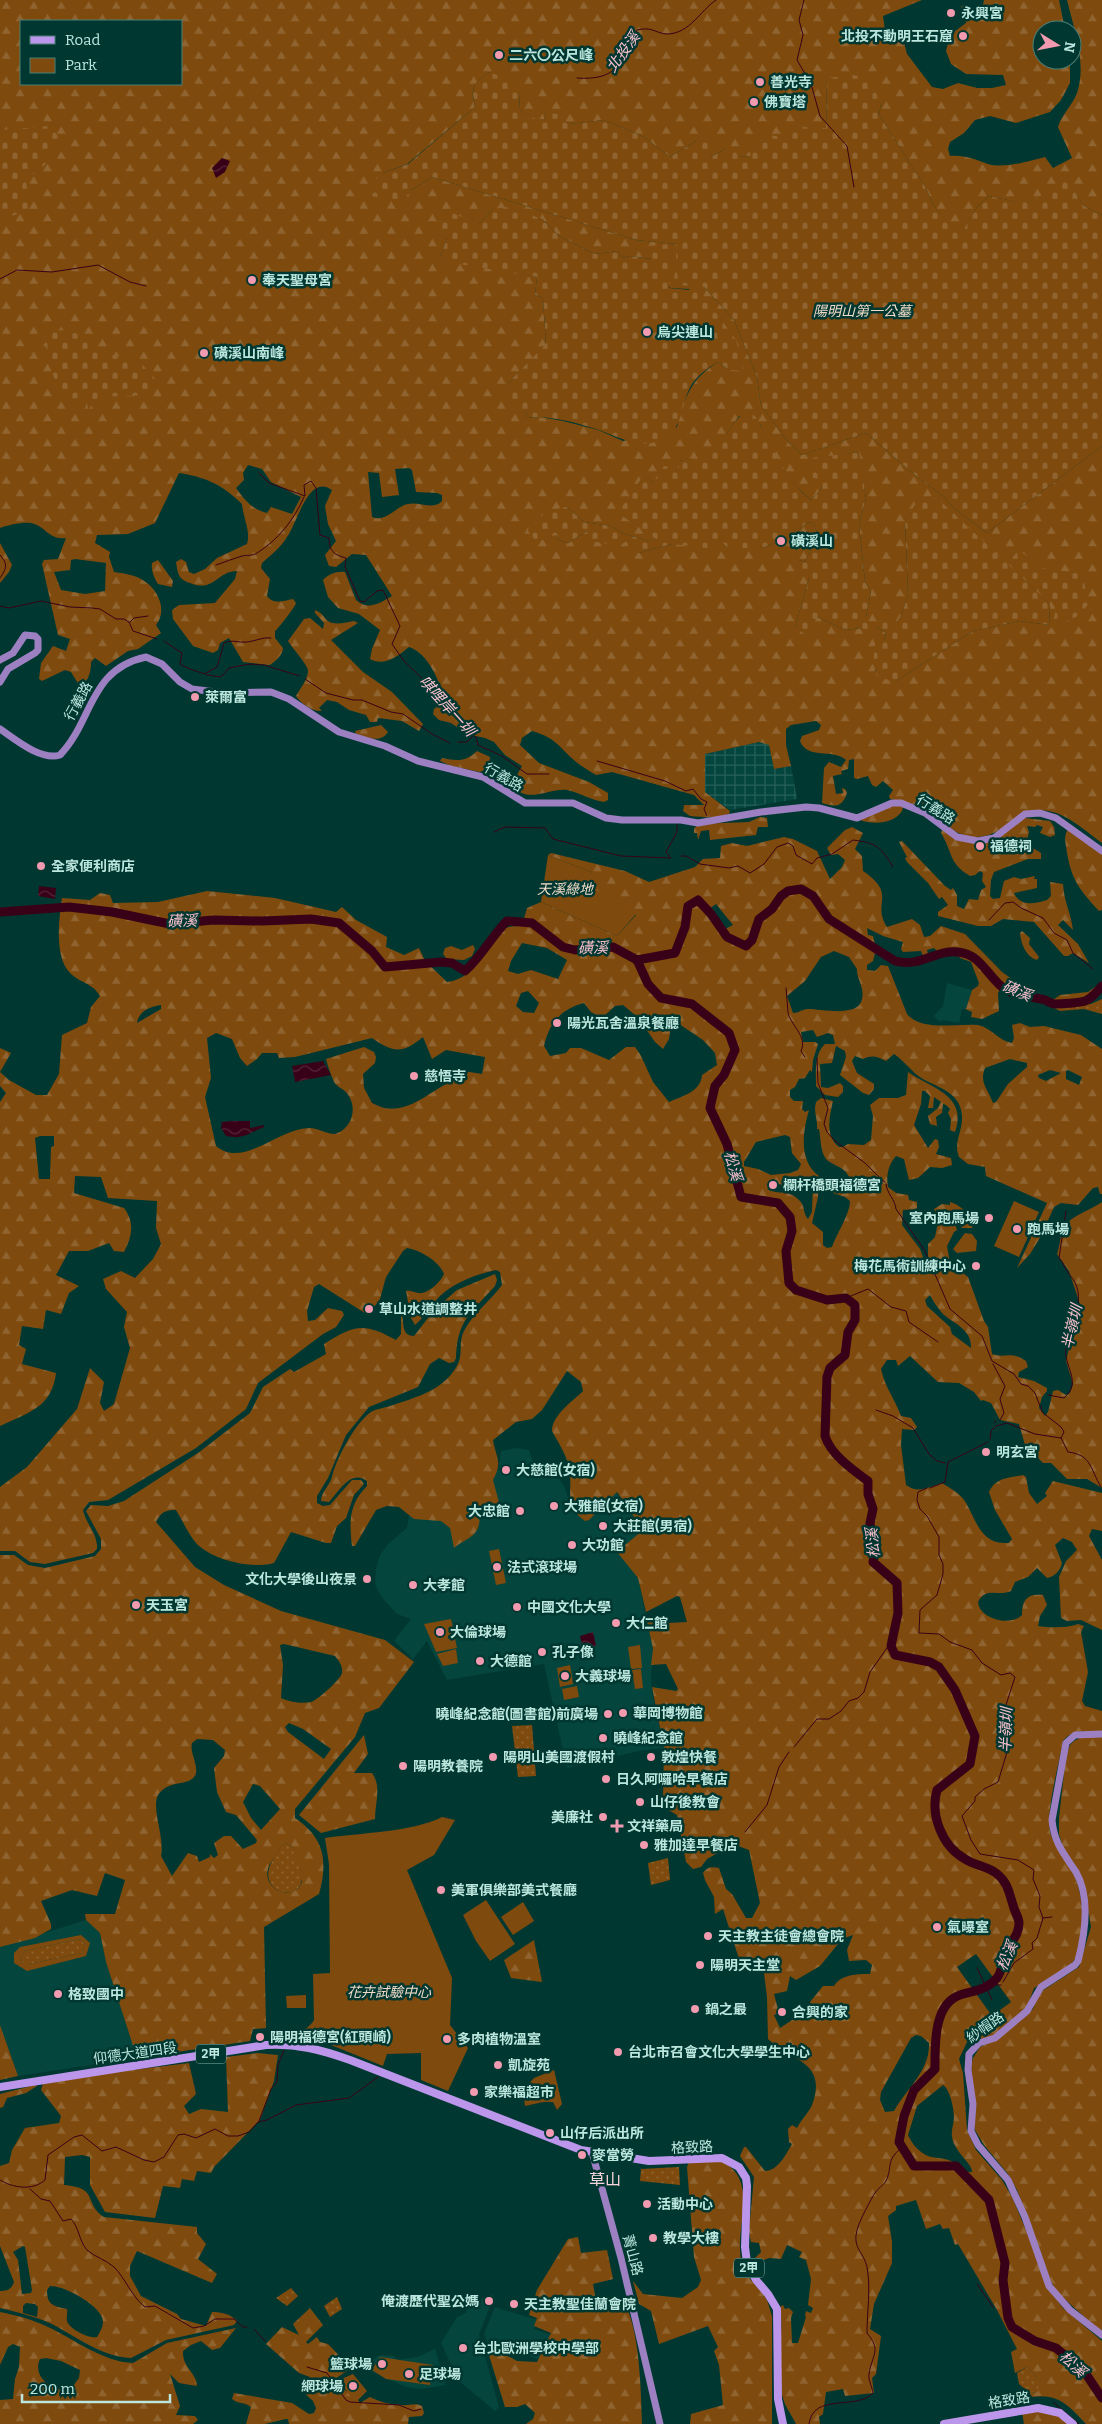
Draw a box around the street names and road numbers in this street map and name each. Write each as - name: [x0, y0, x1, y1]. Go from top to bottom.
- street label: 行義路: [61, 679, 96, 724]
- street label: 行義路: [481, 760, 526, 795]
- street label: 行義路: [913, 791, 958, 828]
- street label: 紗帽路: [963, 2008, 1007, 2046]
- street label: 仰德大道四段: [92, 2039, 178, 2068]
- road number: 2甲: [196, 2045, 226, 2064]
- street label: 格致路: [671, 2138, 713, 2157]
- street label: 菁山路: [619, 2233, 646, 2278]
- road number: 2甲: [734, 2258, 764, 2278]
- street label: 格致路: [987, 2389, 1031, 2412]

